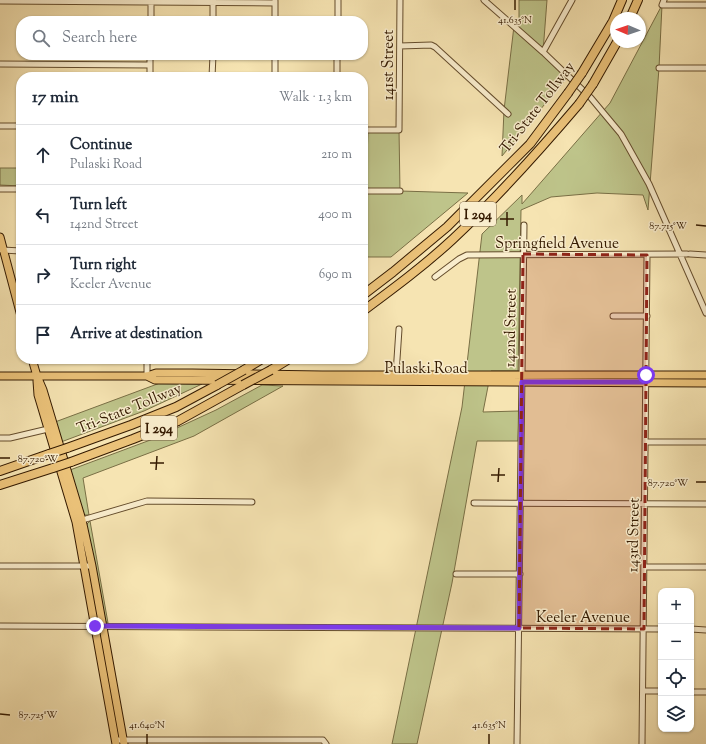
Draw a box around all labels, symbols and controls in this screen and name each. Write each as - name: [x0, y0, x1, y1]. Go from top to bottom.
- north arrow: [610, 12, 646, 48]
- text: 41.635°N: [498, 13, 532, 28]
- search box: [16, 16, 368, 60]
- icon: search: [30, 27, 52, 49]
- text: Search here: [62, 28, 137, 49]
- street label: 141st Street: [379, 30, 400, 100]
- street label: Tri-State Tollway: [496, 57, 581, 158]
- text: 17 min: [32, 86, 79, 110]
- text: Walk · 1.3 km: [279, 89, 352, 107]
- text: Continue: [70, 135, 132, 156]
- icon: ahead: [32, 144, 54, 166]
- text: 210 m: [321, 146, 352, 164]
- text: Pulaski Road: [70, 156, 142, 174]
- text: Turn left: [70, 195, 127, 216]
- road number: I 294: [460, 202, 496, 226]
- icon: left: [32, 204, 54, 226]
- text: 400 m: [318, 206, 352, 224]
- text: 142nd Street: [70, 216, 138, 234]
- text: 87.715°W: [649, 219, 687, 234]
- street label: Springfield Avenue: [495, 234, 619, 255]
- text: Turn right: [70, 255, 136, 276]
- icon: right: [32, 264, 54, 286]
- text: 690 m: [319, 266, 352, 284]
- text: Keeler Avenue: [70, 276, 152, 294]
- street label: 142nd Street: [500, 288, 523, 368]
- icon: arrive: [32, 324, 54, 346]
- text: Arrive at destination: [70, 324, 203, 345]
- street label: Pulaski Road: [384, 359, 468, 380]
- route start: [637, 366, 655, 384]
- street label: Tri-State Tollway: [74, 379, 186, 440]
- road number: I 294: [141, 416, 177, 440]
- text: 87.720°W: [18, 452, 58, 467]
- text: 87.720°W: [648, 476, 688, 491]
- street label: 143rd Street: [623, 498, 646, 573]
- map controls: [658, 588, 694, 732]
- button: +: [658, 588, 694, 624]
- street label: Keeler Avenue: [536, 608, 630, 629]
- route end: [86, 617, 104, 635]
- button: −: [658, 624, 694, 660]
- button: locate: [658, 660, 694, 696]
- button: layers: [658, 696, 694, 732]
- text: 87.725°W: [19, 708, 57, 723]
- text: 41.640°N: [129, 718, 165, 733]
- text: 41.635°N: [472, 718, 506, 733]

